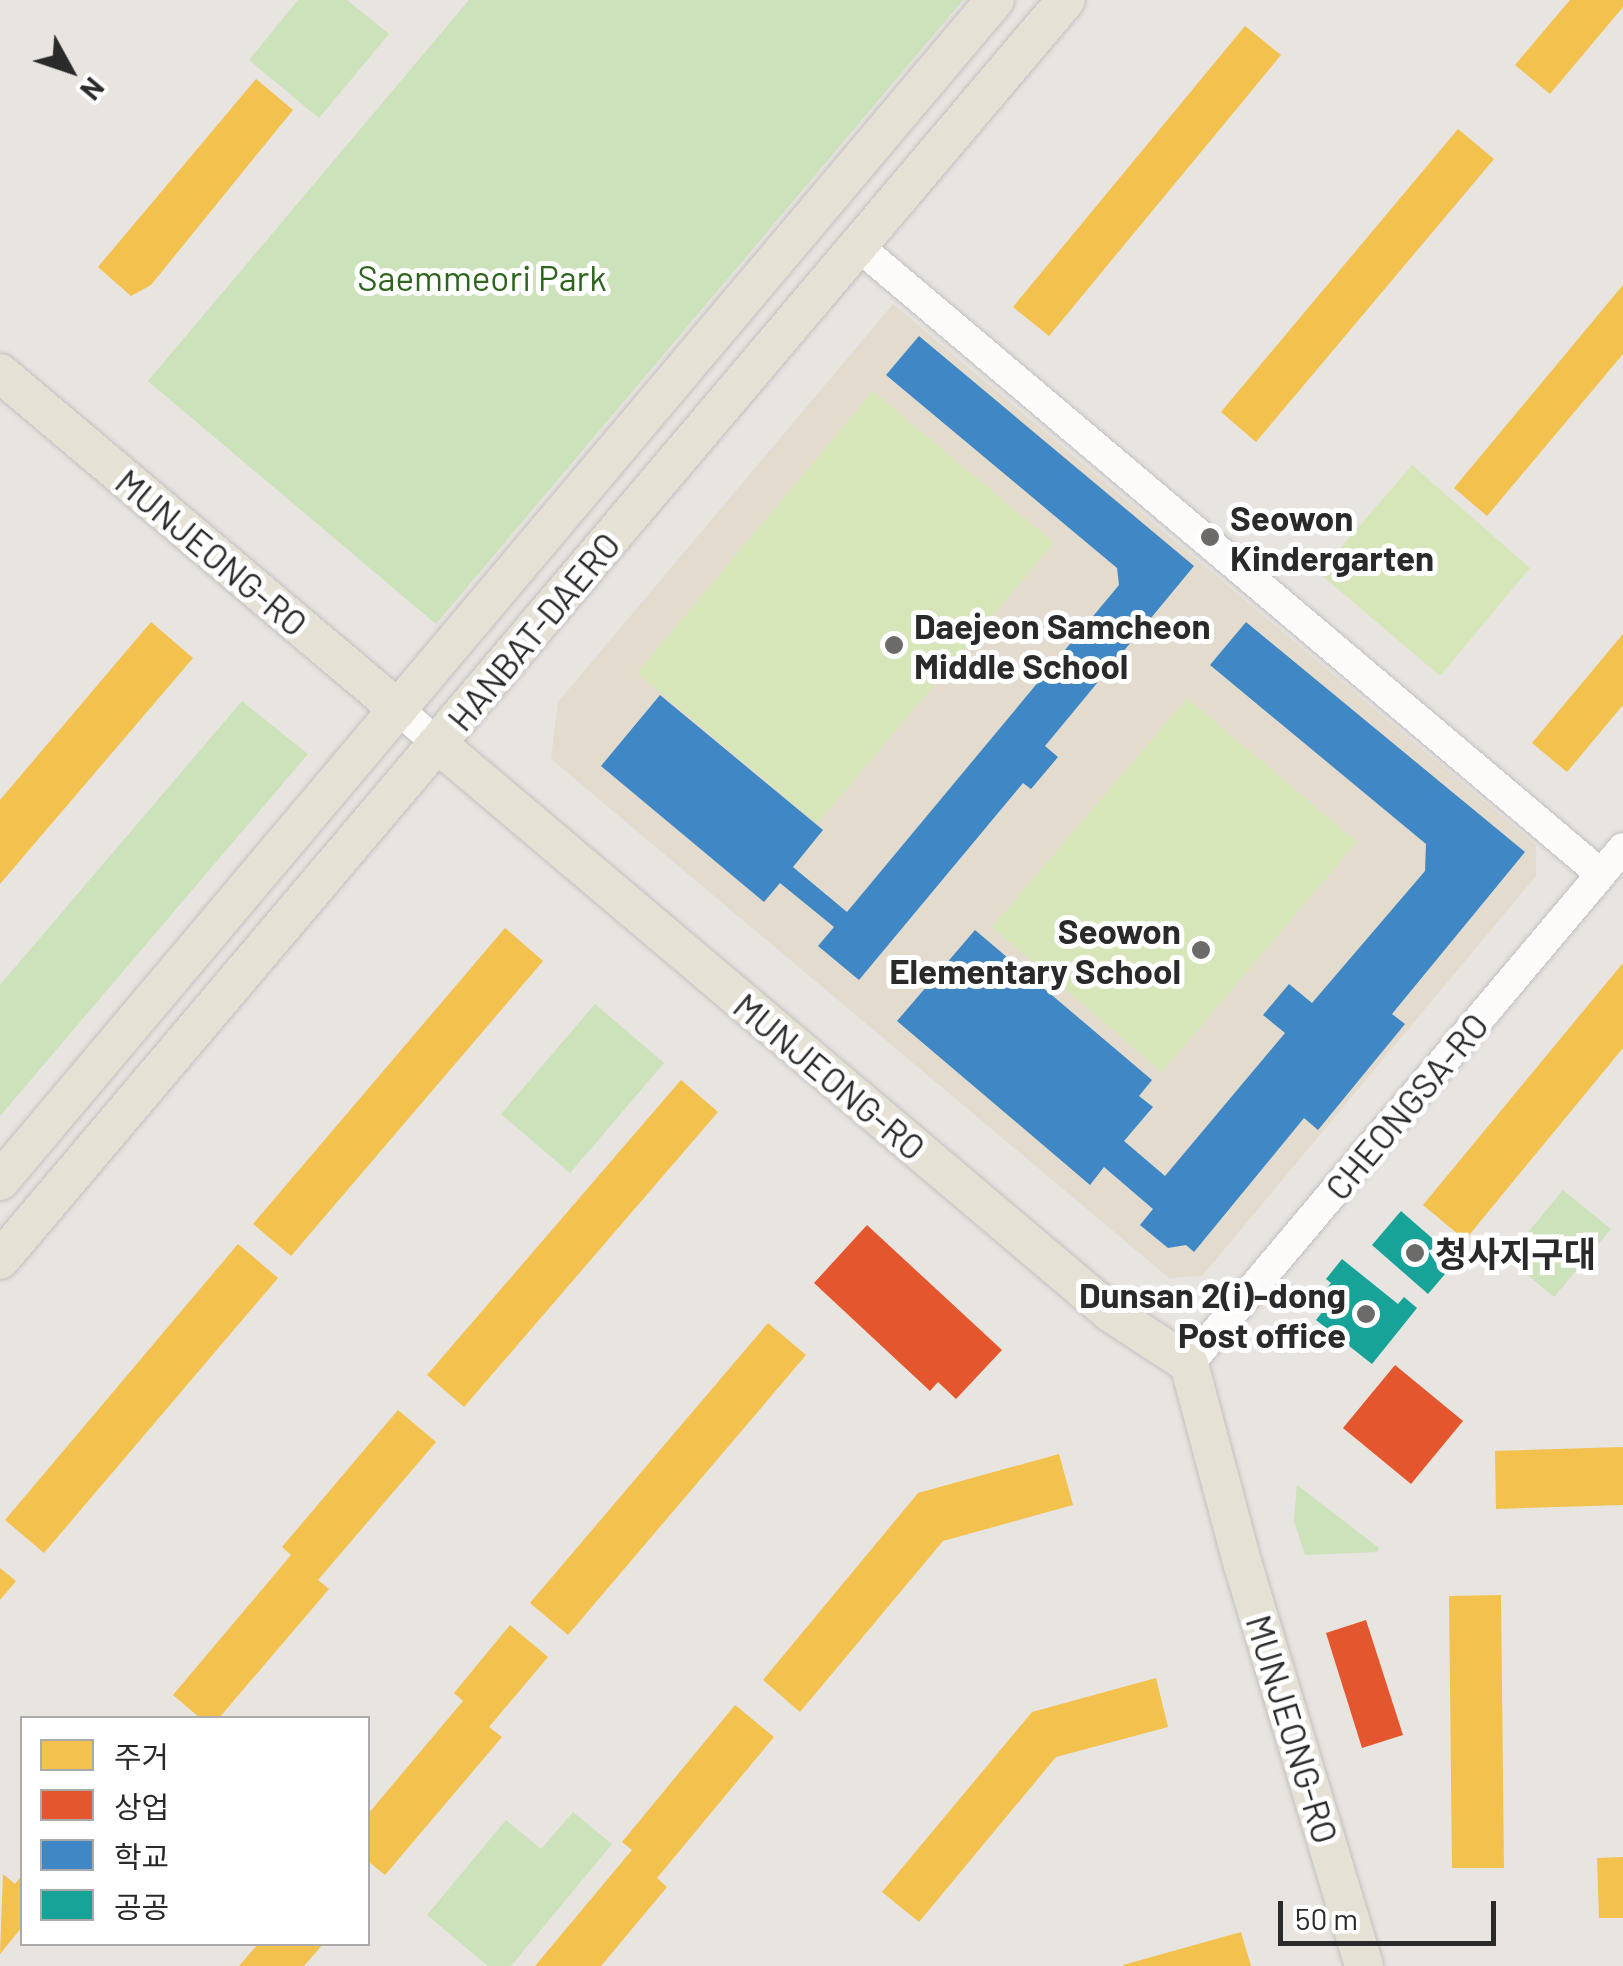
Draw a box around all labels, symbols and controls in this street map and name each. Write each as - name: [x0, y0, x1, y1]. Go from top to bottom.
- north arrow: [20, 20, 120, 120]
- text: N: [74, 71, 112, 107]
- park label: Saemmeori Park: [357, 256, 607, 298]
- street label: MUNJEONG-RO: [108, 460, 316, 644]
- place label: Seowon Kindergarten: [1230, 496, 1434, 578]
- street label: HANBAT-DAERO: [438, 524, 628, 738]
- marker: Seowon Kindergarten: [1199, 526, 1221, 548]
- place label: Daejeon Samcheon Middle School: [914, 604, 1211, 686]
- marker: Daejeon Samcheon Middle School: [883, 634, 905, 656]
- place label: Seowon Elementary School: [889, 909, 1181, 991]
- marker: Seowon Elementary School: [1190, 939, 1212, 961]
- street label: MUNJEONG-RO: [726, 984, 934, 1168]
- street label: CHEONGSA-RO: [1316, 1004, 1496, 1208]
- place label: 청사지구대: [1435, 1232, 1596, 1274]
- marker: 청사지구대: [1404, 1242, 1426, 1264]
- place label: Dunsan 2(i)-dong Post office: [1079, 1273, 1346, 1355]
- marker: Dunsan 2(i)-dong Post office: [1355, 1303, 1377, 1325]
- street label: MUNJEONG-RO: [1238, 1610, 1348, 1848]
- legend: [20, 1716, 370, 1946]
- text: 주거: [114, 1738, 169, 1774]
- text: 상업: [114, 1788, 169, 1824]
- text: 학교: [114, 1838, 169, 1874]
- scale bar: [1283, 1881, 1500, 1943]
- text: 공공: [114, 1888, 169, 1924]
- text: 50 m: [1295, 1900, 1358, 1936]

